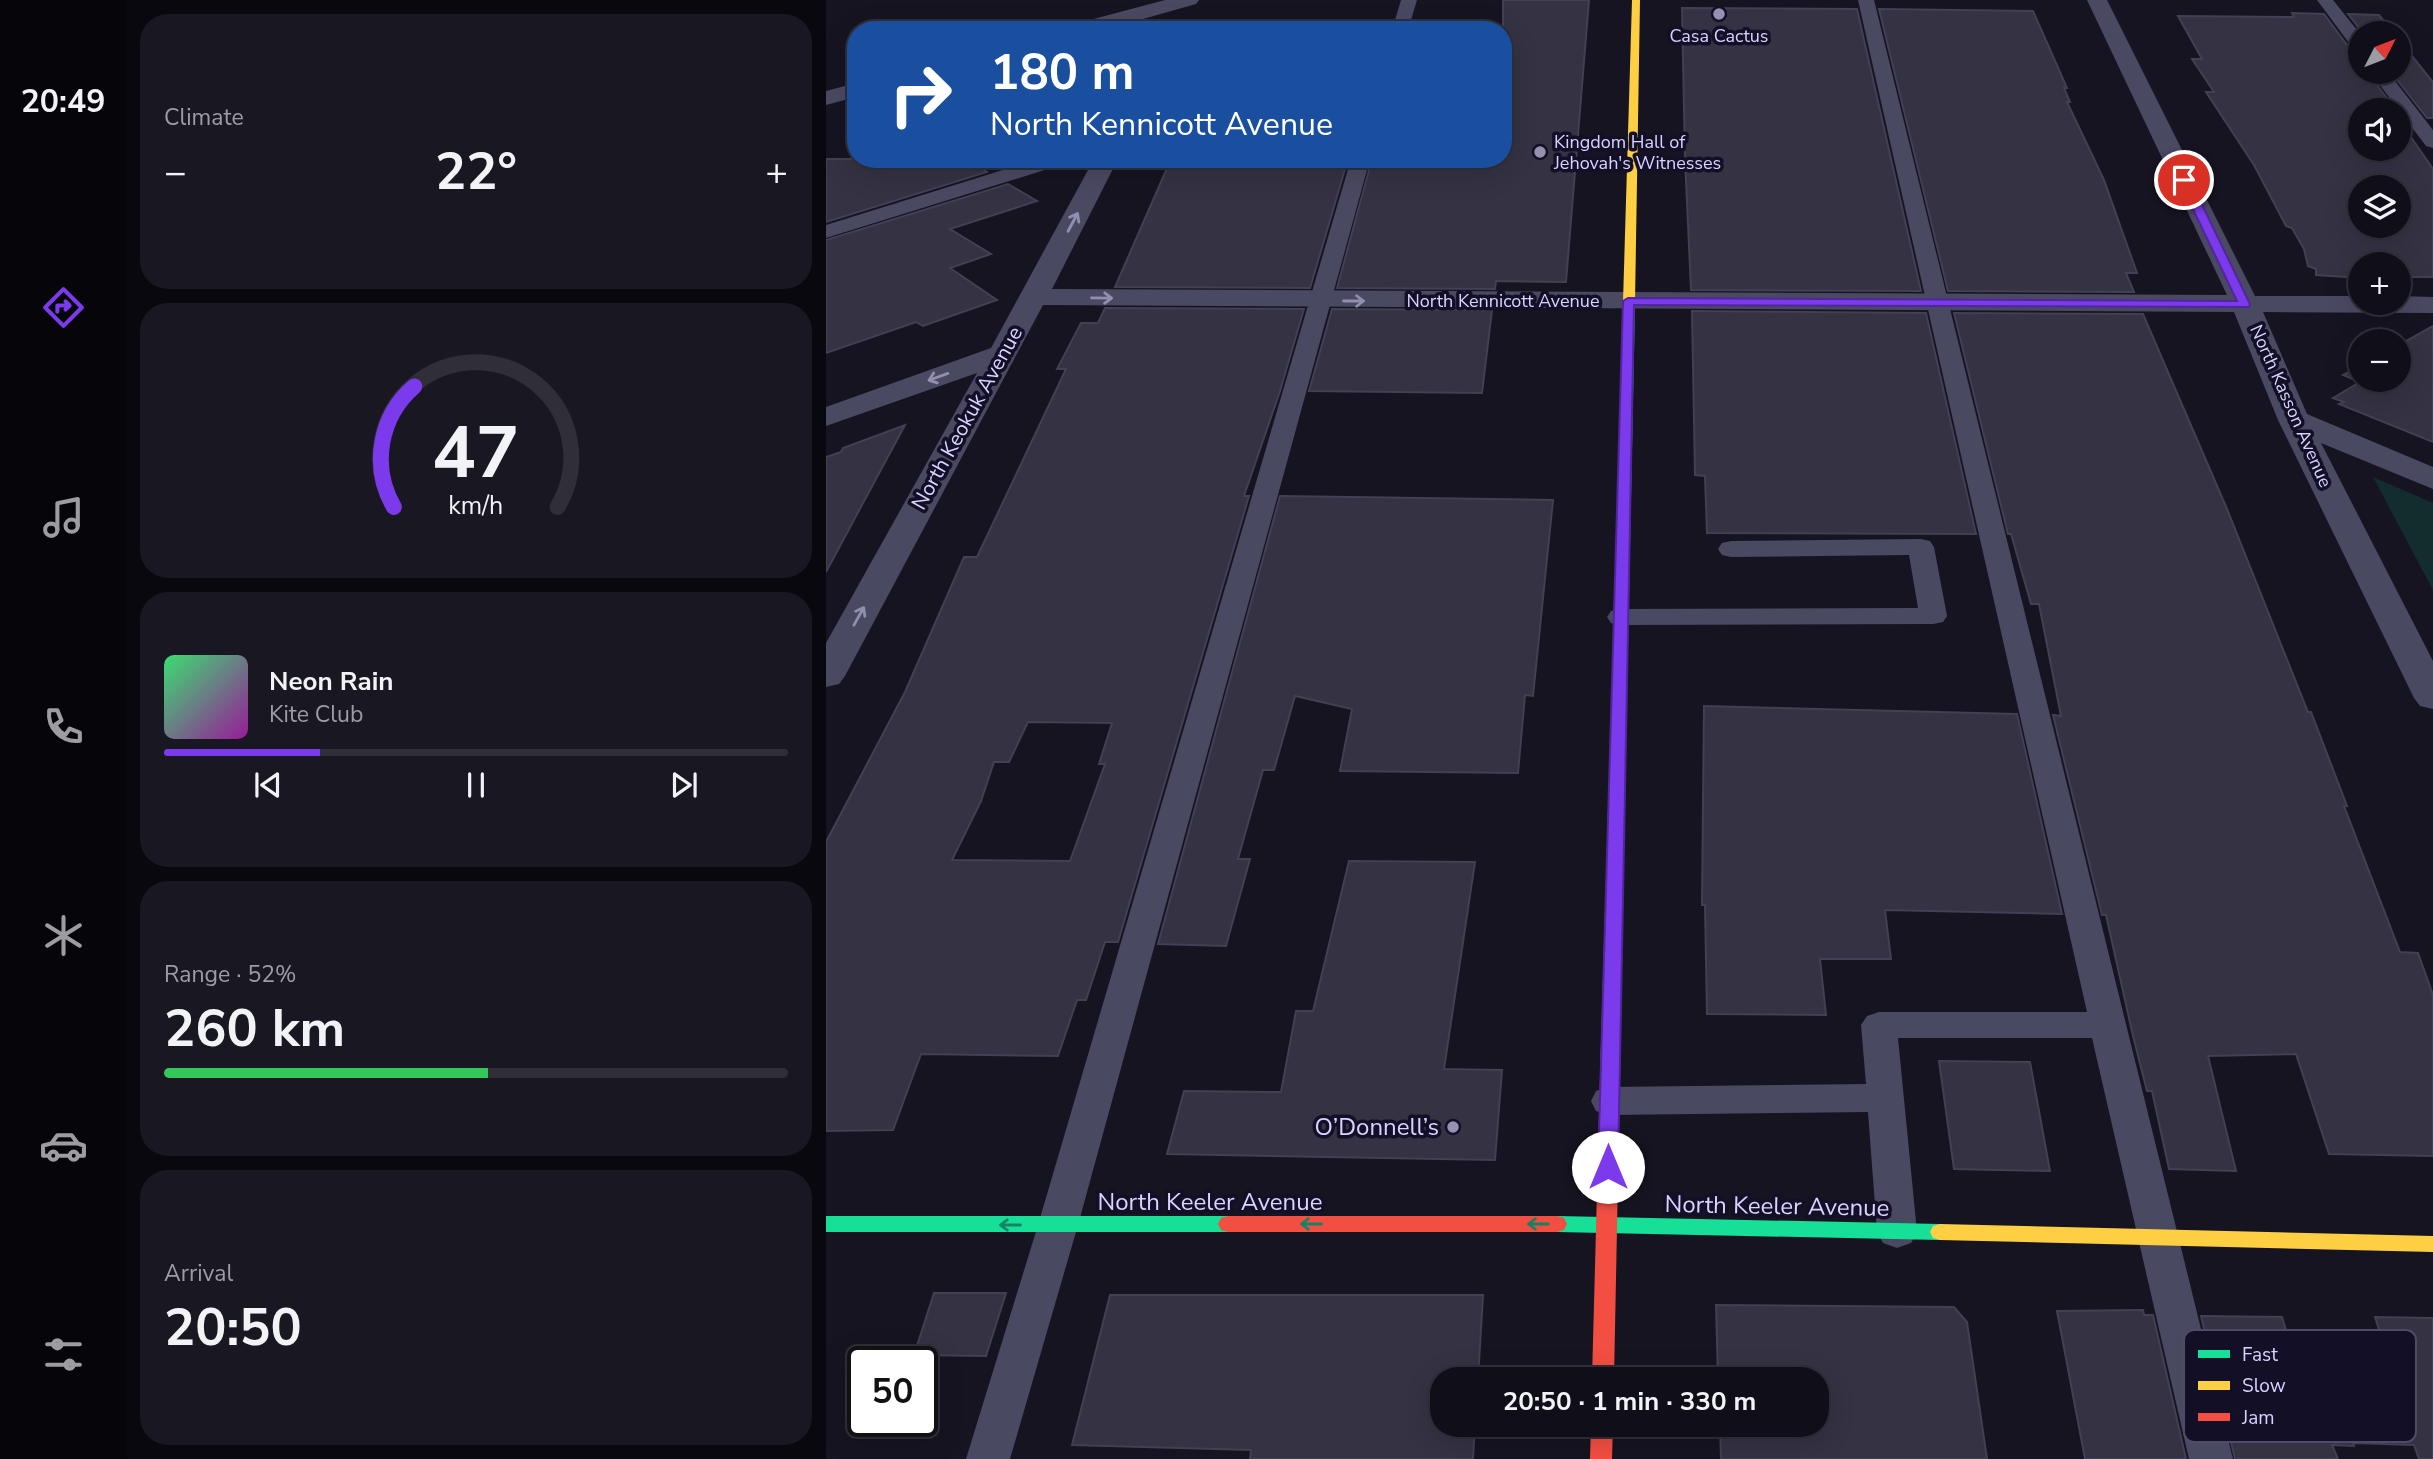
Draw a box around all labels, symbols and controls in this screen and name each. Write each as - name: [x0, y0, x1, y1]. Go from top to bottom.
- marker: Casa Cactus: [1711, 6, 1727, 22]
- north arrow: [2348, 21, 2412, 84]
- map controls: [2348, 21, 2411, 392]
- place label: Casa Cactus: [1670, 24, 1768, 48]
- text: 180 m: [990, 39, 1134, 106]
- icon: right: [875, 49, 966, 140]
- text: 20:49: [21, 80, 105, 123]
- button: sound: [2348, 98, 2411, 161]
- text: Climate: [164, 102, 244, 133]
- text: North Kennicott Avenue: [990, 103, 1333, 146]
- place label: Kingdom Hall of Jehovah's Witnesses: [1553, 130, 1721, 175]
- text: 22°: [435, 136, 517, 207]
- marker: Kingdom Hall of Jehovah's Witnesses: [1532, 144, 1548, 160]
- text: −: [164, 147, 187, 198]
- text: +: [765, 147, 788, 198]
- pin: [2154, 150, 2214, 210]
- icon: arrive: [2165, 161, 2203, 199]
- button: layers: [2348, 175, 2411, 238]
- one-way arrow: [1066, 213, 1080, 233]
- button: +: [2348, 252, 2411, 315]
- icon: directions: [39, 283, 88, 332]
- street label: North Kennicott Avenue: [1407, 289, 1599, 313]
- one-way arrow: [1091, 291, 1114, 305]
- one-way arrow: [1342, 294, 1365, 308]
- street label: North Keokuk Avenue: [905, 321, 1029, 515]
- street label: North Kasson Avenue: [2244, 321, 2338, 491]
- button: −: [2348, 329, 2411, 392]
- one-way arrow: [927, 372, 949, 384]
- text: 47: [432, 403, 520, 503]
- text: km/h: [448, 488, 504, 522]
- icon: music: [39, 493, 88, 542]
- one-way arrow: [853, 606, 866, 627]
- text: Neon Rain: [269, 664, 394, 699]
- text: Kite Club: [269, 699, 363, 730]
- icon: phone: [39, 702, 88, 751]
- icon: previous: [249, 766, 287, 804]
- icon: pause: [457, 766, 495, 804]
- icon: next: [665, 766, 703, 804]
- icon: climate: [39, 911, 88, 960]
- text: Range · 52%: [164, 959, 296, 990]
- text: 260 km: [164, 993, 345, 1064]
- place label: O’Donnell’s: [1315, 1111, 1439, 1143]
- marker: O’Donnell’s: [1445, 1119, 1461, 1135]
- icon: car: [39, 1121, 88, 1170]
- position arrow: [1571, 1130, 1645, 1204]
- street label: North Keeler Avenue: [1098, 1186, 1322, 1218]
- street label: North Keeler Avenue: [1664, 1188, 1890, 1224]
- one-way arrow: [1299, 1217, 1322, 1231]
- one-way arrow: [1527, 1217, 1550, 1231]
- one-way arrow: [998, 1218, 1021, 1232]
- text: Arrival: [164, 1258, 233, 1289]
- text: 20:50: [164, 1292, 302, 1363]
- icon: filters: [39, 1330, 88, 1379]
- legend: [2184, 1330, 2416, 1442]
- text: Fast: [2242, 1342, 2278, 1368]
- speed limit sign: 50: [847, 1346, 938, 1437]
- text: Slow: [2242, 1373, 2286, 1399]
- text: 20:50 · 1 min · 330 m: [1503, 1384, 1756, 1419]
- text: Jam: [2241, 1405, 2275, 1431]

